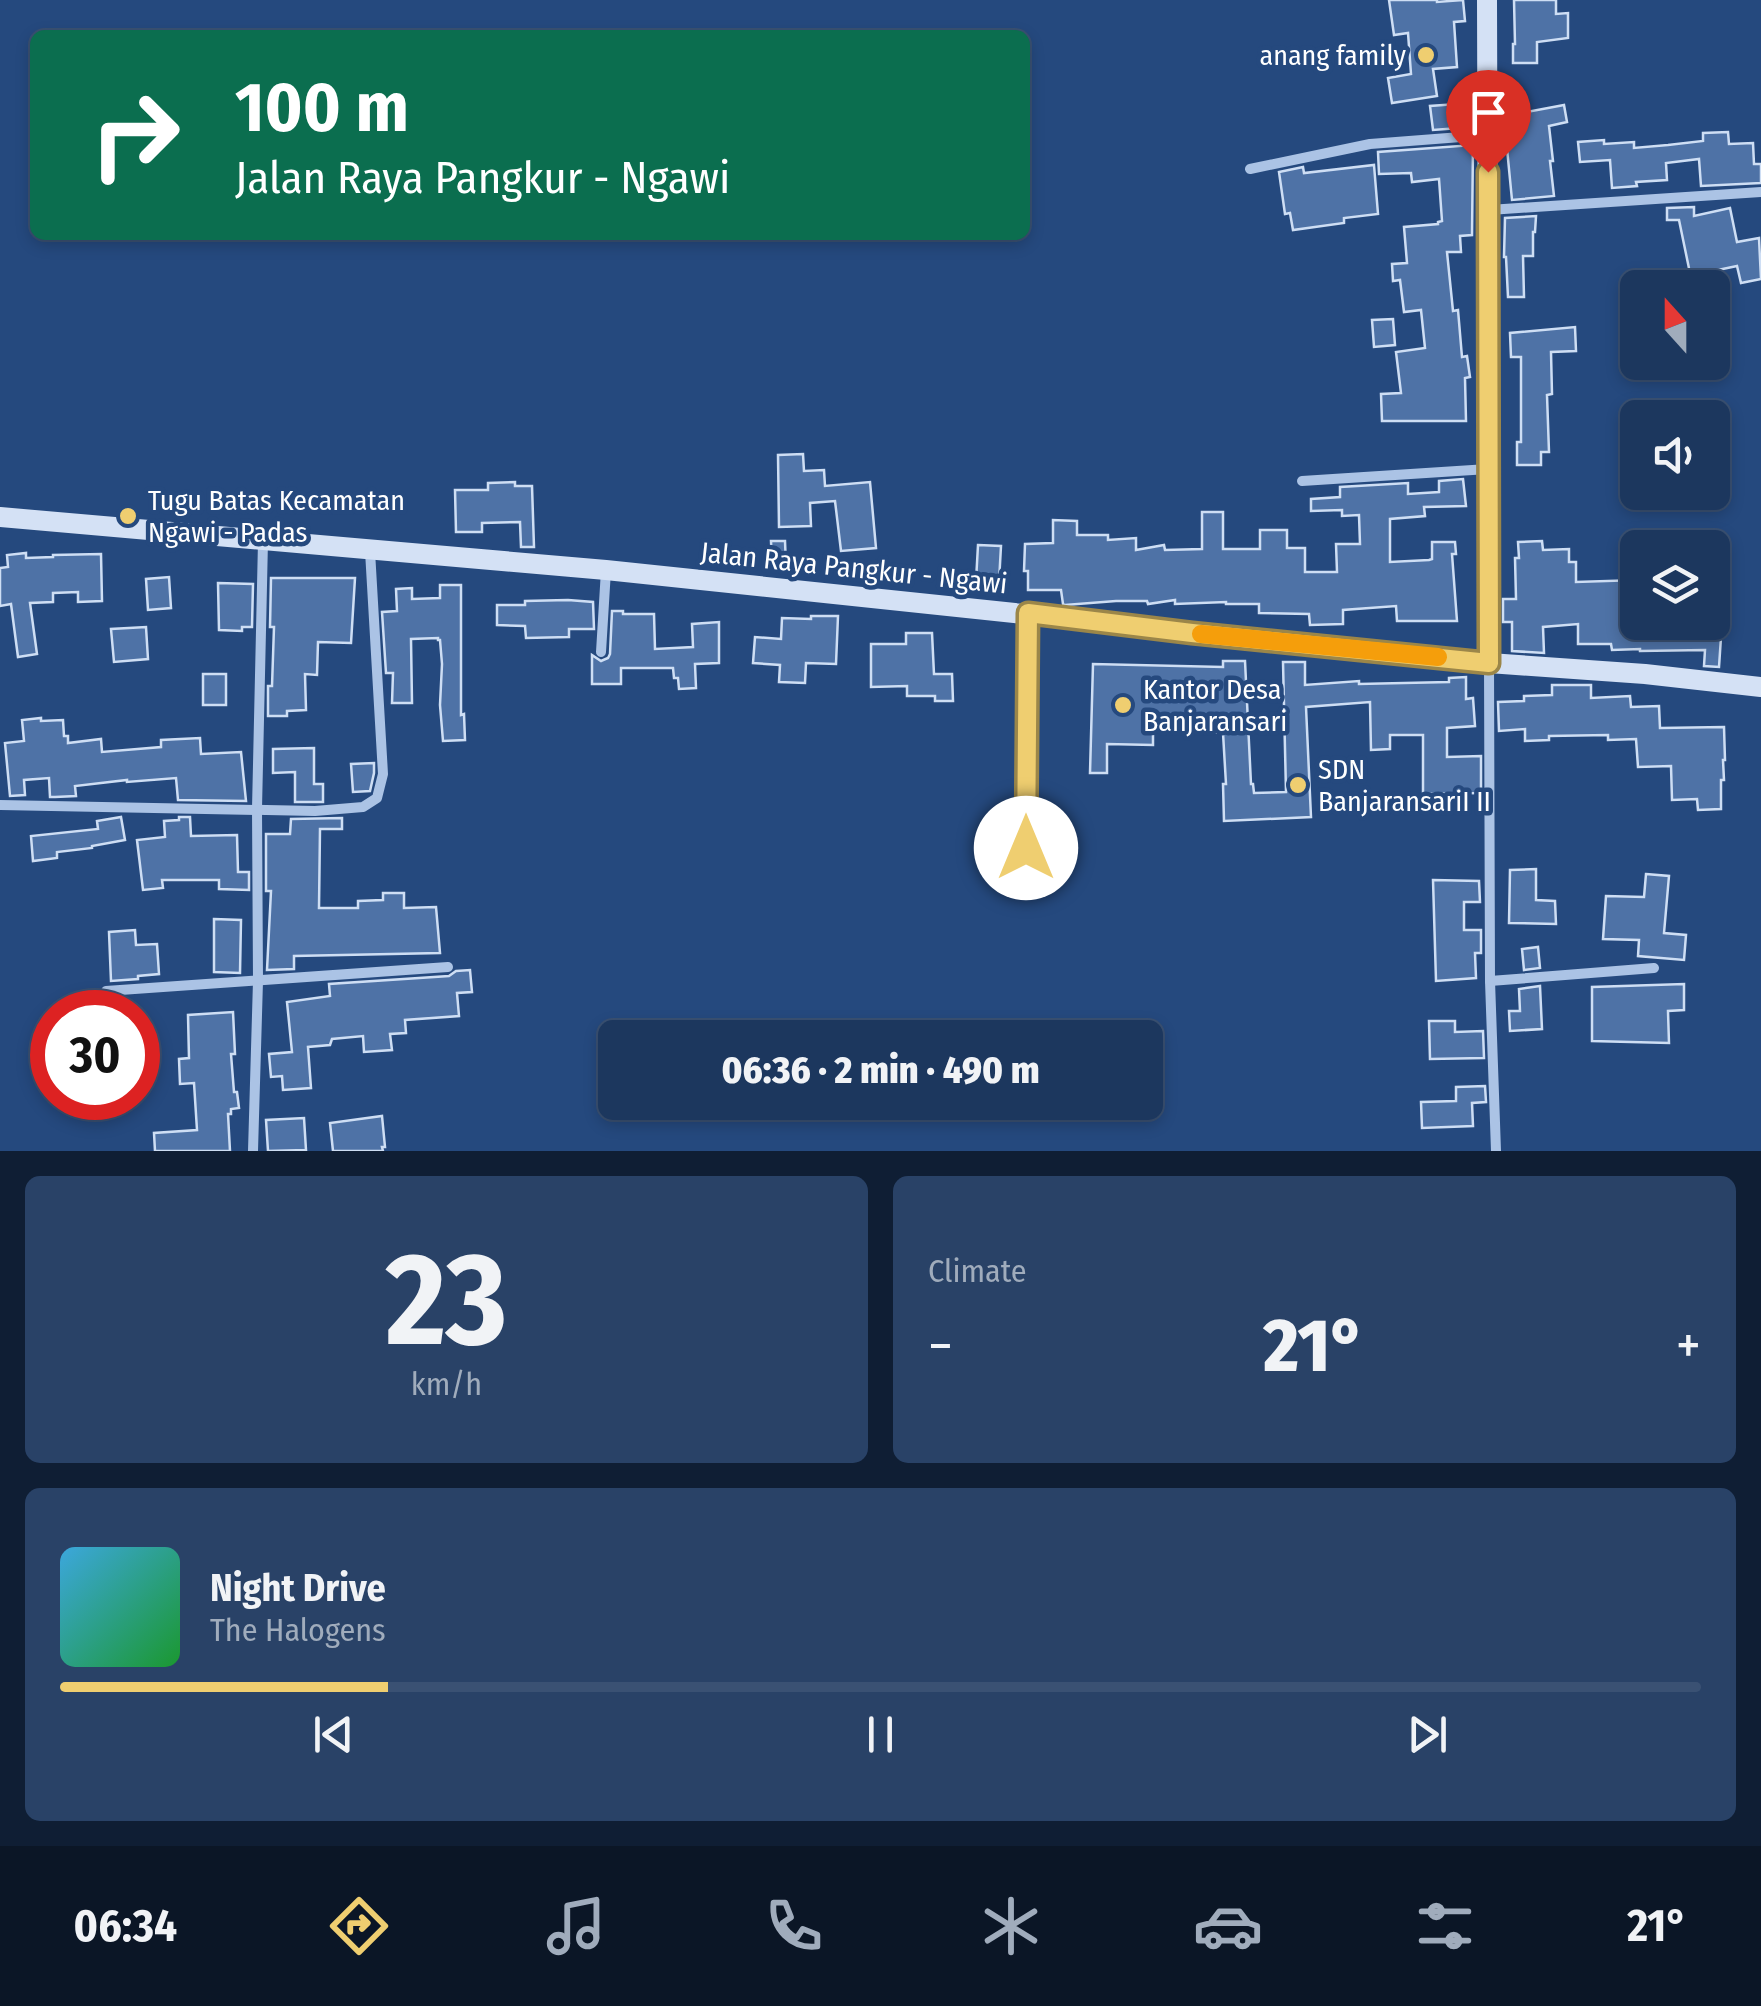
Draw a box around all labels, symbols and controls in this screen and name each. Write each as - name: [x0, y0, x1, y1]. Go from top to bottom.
- place label: anang family: [1259, 39, 1406, 72]
- marker: anang family: [1415, 44, 1437, 66]
- text: 100 m: [235, 66, 409, 150]
- icon: right: [70, 70, 200, 200]
- pin: [1446, 70, 1531, 173]
- icon: arrive: [1461, 85, 1516, 140]
- text: Jalan Raya Pangkur - Ngawi: [235, 151, 730, 205]
- north arrow: [1620, 270, 1730, 380]
- map controls: [1620, 270, 1730, 640]
- button: sound: [1620, 400, 1730, 510]
- place label: Tugu Batas Kecamatan Ngawi - Padas: [148, 484, 405, 549]
- marker: Tugu Batas Kecamatan Ngawi - Padas: [117, 505, 139, 527]
- button: layers: [1620, 530, 1730, 640]
- street label: Jalan Raya Pangkur - Ngawi: [699, 535, 1009, 601]
- place label: Kantor Desa Banjaransari: [1143, 673, 1287, 738]
- marker: Kantor Desa Banjaransari: [1112, 694, 1134, 716]
- place label: SDN BanjaransariI II: [1318, 753, 1491, 818]
- marker: SDN BanjaransariI II: [1287, 774, 1309, 796]
- position arrow: [974, 796, 1078, 900]
- speed limit sign: 30: [30, 990, 160, 1120]
- text: 06:36 · 2 min · 490 m: [721, 1047, 1040, 1093]
- text: 23: [386, 1222, 507, 1378]
- text: Climate: [928, 1252, 1027, 1290]
- text: 21°: [1264, 1301, 1365, 1391]
- text: −: [928, 1313, 953, 1379]
- text: +: [1676, 1313, 1701, 1379]
- text: km/h: [411, 1365, 482, 1403]
- text: Night Drive: [210, 1565, 386, 1611]
- text: The Halogens: [210, 1611, 386, 1649]
- icon: previous: [306, 1707, 361, 1762]
- icon: pause: [853, 1707, 908, 1762]
- icon: next: [1400, 1707, 1455, 1762]
- icon: directions: [324, 1891, 394, 1961]
- icon: music: [541, 1891, 611, 1961]
- icon: phone: [759, 1891, 829, 1961]
- icon: climate: [976, 1891, 1046, 1961]
- icon: car: [1193, 1891, 1263, 1961]
- icon: filters: [1410, 1891, 1480, 1961]
- text: 06:34: [74, 1899, 177, 1953]
- text: 21°: [1627, 1899, 1687, 1953]

